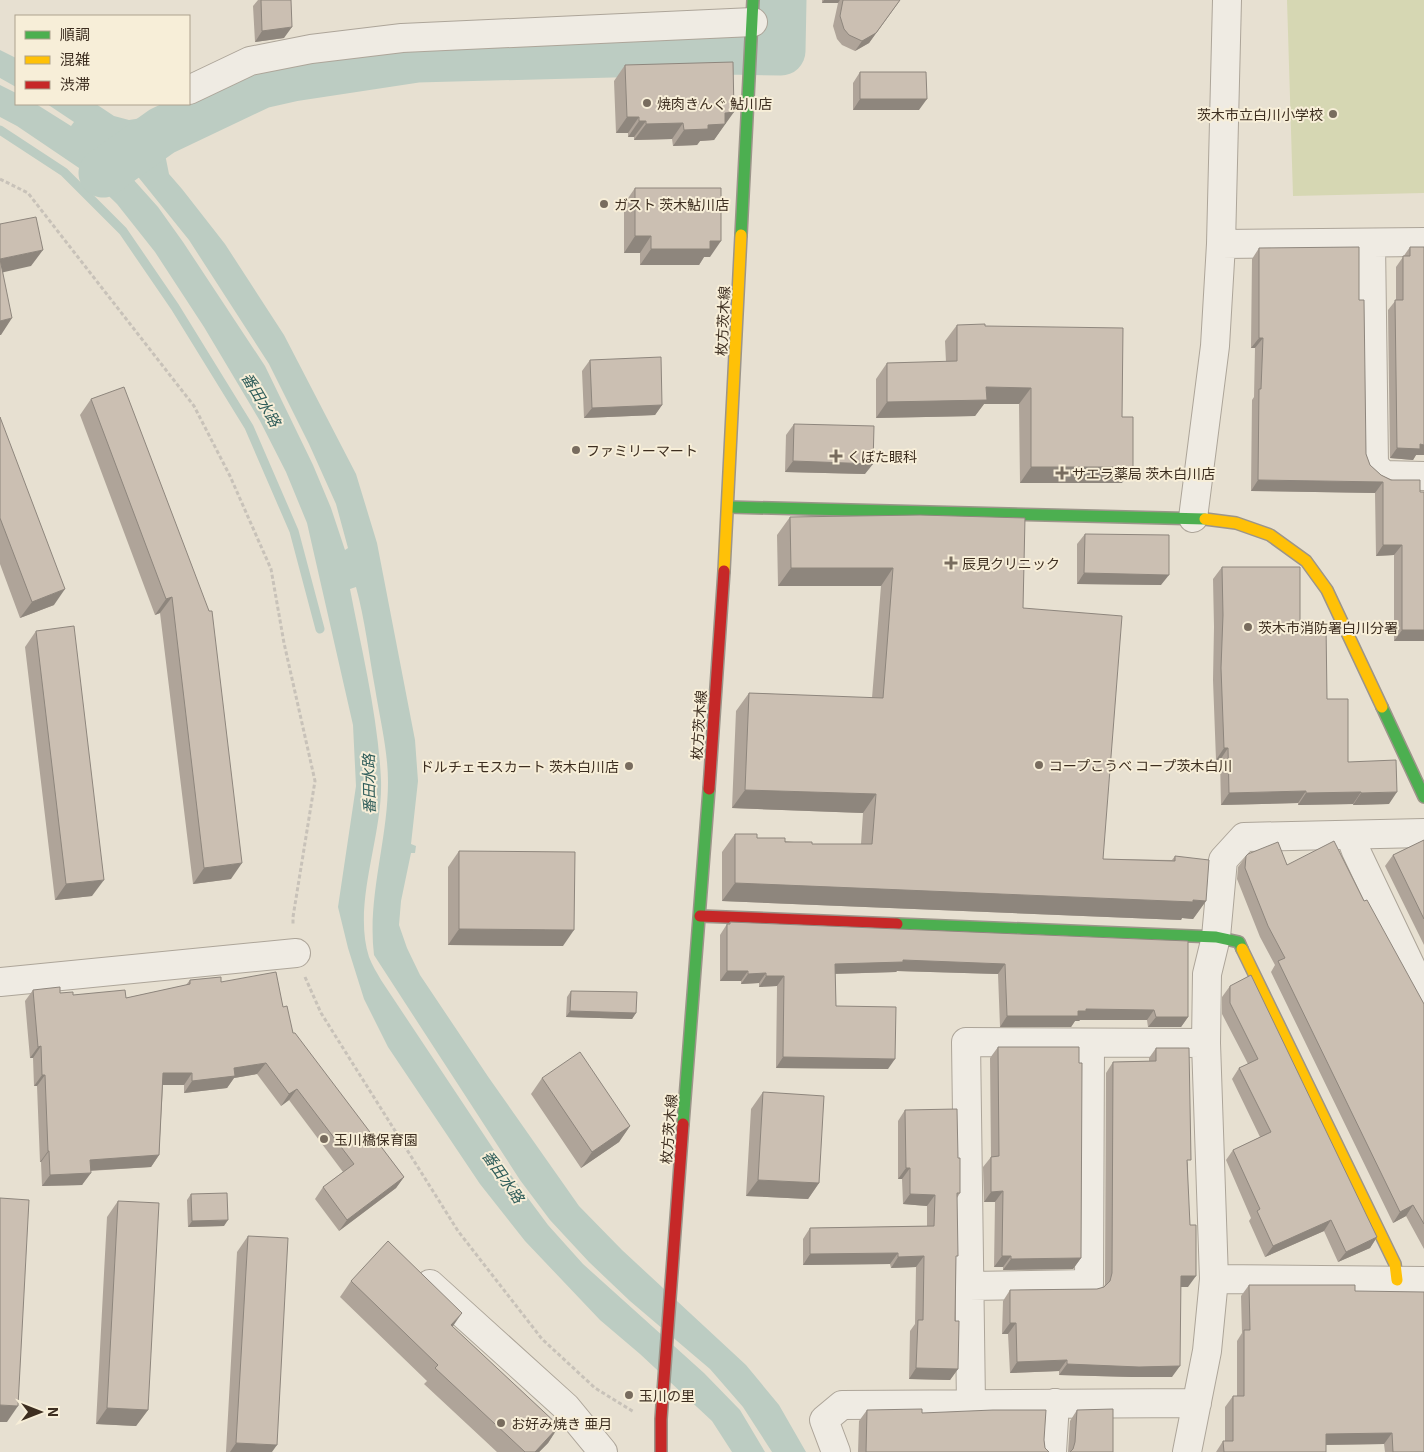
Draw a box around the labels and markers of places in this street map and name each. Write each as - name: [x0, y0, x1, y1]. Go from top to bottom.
- place label: 焼肉きんぐ 鮎川店: [657, 93, 772, 113]
- marker: 焼肉きんぐ 鮎川店: [641, 97, 653, 109]
- place label: 茨木市立白川小学校: [1197, 104, 1323, 124]
- marker: 茨木市立白川小学校: [1327, 108, 1339, 120]
- place label: ガスト 茨木鮎川店: [614, 194, 729, 214]
- marker: ガスト 茨木鮎川店: [598, 198, 610, 210]
- place label: ファミリーマート: [586, 440, 698, 460]
- marker: ファミリーマート: [570, 444, 582, 456]
- place label: くぼた眼科: [847, 446, 917, 466]
- marker: くぼた眼科: [829, 449, 843, 463]
- place label: サエラ薬局 茨木白川店: [1072, 463, 1215, 483]
- marker: サエラ薬局 茨木白川店: [1056, 467, 1068, 479]
- place label: 辰見クリニック: [962, 553, 1060, 573]
- marker: 辰見クリニック: [944, 556, 958, 570]
- place label: 茨木市消防署白川分署: [1258, 617, 1398, 637]
- marker: 茨木市消防署白川分署: [1242, 621, 1254, 633]
- place label: コープこうべ コープ茨木白川: [1049, 755, 1232, 775]
- place label: ドルチェモスカート 茨木白川店: [420, 756, 619, 776]
- marker: コープこうべ コープ茨木白川: [1033, 759, 1045, 771]
- marker: ドルチェモスカート 茨木白川店: [623, 760, 635, 772]
- place label: 玉川橋保育園: [334, 1129, 418, 1149]
- marker: 玉川橋保育園: [318, 1133, 330, 1145]
- place label: 玉川の里: [639, 1385, 695, 1405]
- marker: 玉川の里: [623, 1389, 635, 1401]
- place label: お好み焼き 亜月: [511, 1413, 612, 1433]
- marker: お好み焼き 亜月: [495, 1417, 507, 1429]

